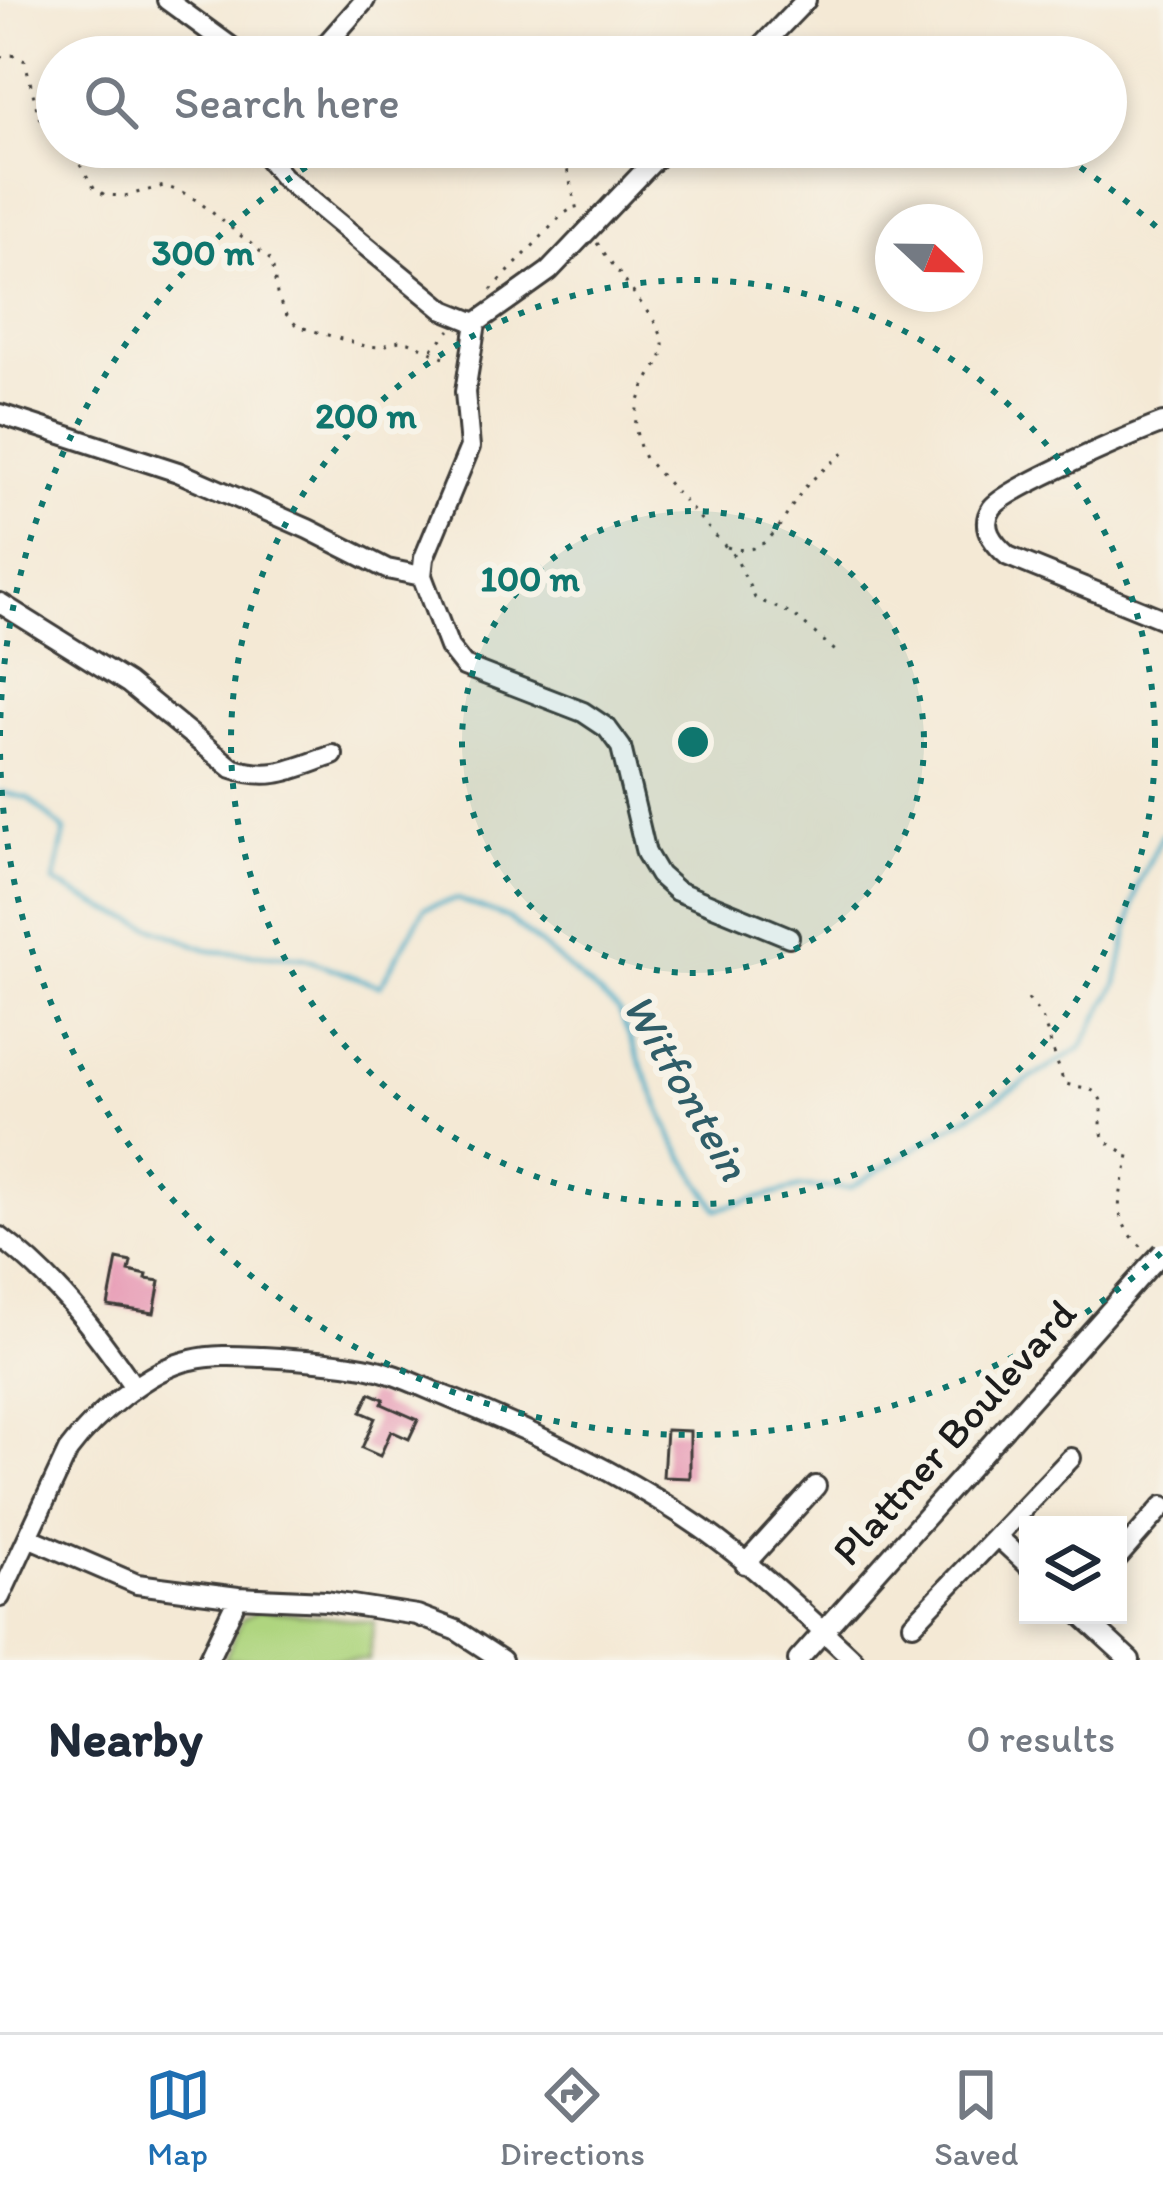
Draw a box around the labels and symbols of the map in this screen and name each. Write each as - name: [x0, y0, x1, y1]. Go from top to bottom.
- north arrow: [875, 204, 983, 312]
- text: 300 m: [152, 231, 255, 274]
- text: 200 m: [315, 394, 418, 437]
- text: 100 m: [480, 557, 580, 600]
- centre of rings: [672, 721, 714, 763]
- water label: Witfontein: [612, 983, 762, 1189]
- street label: Plattner Boulevard: [821, 1288, 1087, 1576]

